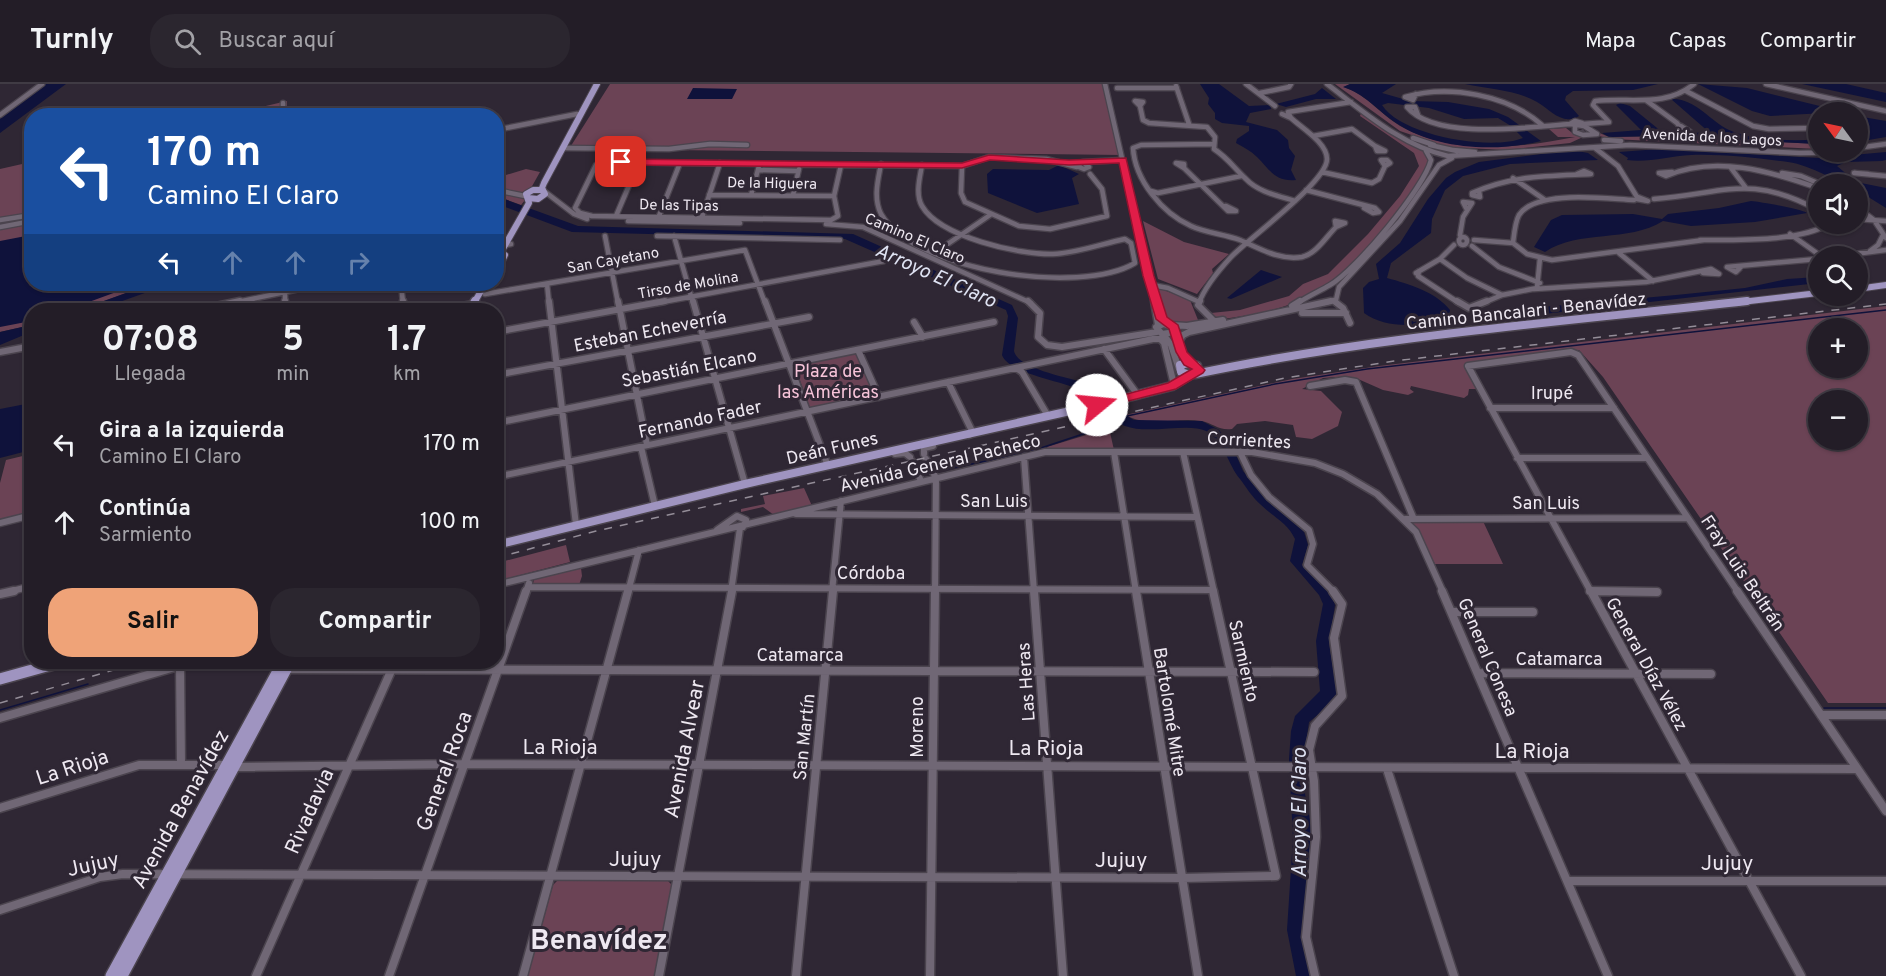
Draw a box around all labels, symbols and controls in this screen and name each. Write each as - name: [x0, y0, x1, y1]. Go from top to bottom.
- search box: [150, 14, 570, 68]
- text: Turnly: [30, 23, 114, 59]
- icon: search: [171, 25, 204, 58]
- text: Buscar aquí: [219, 28, 334, 55]
- text: Mapa: [1585, 28, 1636, 55]
- text: Capas: [1669, 28, 1727, 55]
- text: Compartir: [1760, 28, 1856, 55]
- north arrow: [1808, 102, 1868, 162]
- map controls: [1808, 102, 1868, 450]
- street label: Avenida de los Lagos: [1641, 125, 1782, 152]
- text: 170 m: [147, 128, 261, 181]
- icon: left: [48, 132, 126, 210]
- pin: [595, 136, 646, 187]
- icon: arrive: [604, 145, 637, 178]
- street label: De la Higuera: [727, 174, 817, 195]
- button: sound: [1808, 174, 1868, 234]
- text: Camino El Claro: [147, 180, 339, 214]
- street label: De las Tipas: [639, 196, 719, 217]
- street label: Camino El Claro: [862, 210, 967, 269]
- water label: Arroyo El Claro: [871, 239, 1000, 315]
- street label: San Cayetano: [566, 244, 661, 279]
- icon: left: [153, 246, 186, 279]
- icon: ahead: [216, 246, 249, 279]
- icon: ahead: [279, 246, 312, 279]
- icon: right: [342, 246, 375, 279]
- button: search: [1808, 246, 1868, 306]
- street label: Tirso de Molina: [637, 268, 740, 305]
- street label: Camino Bancalari - Benavídez: [1405, 288, 1648, 337]
- street label: Esteban Echeverría: [572, 306, 729, 359]
- text: 07:08: [101, 318, 199, 364]
- text: 5: [282, 318, 304, 364]
- text: 1.7: [387, 318, 427, 364]
- button: +: [1808, 318, 1868, 378]
- street label: Sebastián Elcano: [620, 345, 759, 394]
- park label: Plaza de las Américas: [777, 361, 879, 405]
- text: Llegada: [114, 362, 186, 388]
- text: min: [276, 362, 310, 388]
- text: km: [393, 362, 421, 388]
- position arrow: [1065, 373, 1129, 437]
- street label: Irupé: [1531, 383, 1573, 406]
- button: −: [1808, 390, 1868, 450]
- street label: Fernando Fader: [637, 396, 764, 445]
- text: Gira a la izquierda: [99, 418, 285, 445]
- icon: left: [48, 428, 81, 461]
- street label: Deán Funes: [784, 428, 881, 471]
- street label: Corrientes: [1206, 428, 1292, 455]
- street label: Avenida General Pacheco: [838, 430, 1043, 499]
- text: 170 m: [423, 431, 480, 458]
- text: Camino El Claro: [99, 445, 241, 471]
- street label: San Luis: [960, 491, 1028, 514]
- street label: San Luis: [1512, 493, 1580, 516]
- text: Continúa: [99, 496, 191, 523]
- icon: ahead: [48, 506, 81, 539]
- text: 100 m: [420, 509, 480, 536]
- street label: Fray Luis Beltrán: [1694, 511, 1789, 636]
- text: Sarmiento: [99, 523, 192, 549]
- street label: Córdoba: [837, 563, 905, 586]
- button: Salir: [48, 588, 258, 657]
- button: Compartir: [270, 588, 480, 657]
- street label: General Díaz Vélez: [1599, 594, 1692, 736]
- street label: General Conesa: [1451, 595, 1522, 720]
- street label: Sarmiento: [1222, 618, 1263, 705]
- street label: Las Heras: [1013, 642, 1042, 722]
- street label: Catamarca: [756, 645, 844, 668]
- street label: Bartolomé Mitre: [1147, 646, 1190, 779]
- street label: Catamarca: [1515, 649, 1603, 672]
- street label: Avenida Alvear: [659, 678, 712, 821]
- street label: San Martín: [789, 693, 821, 782]
- street label: Moreno: [907, 696, 930, 758]
- street label: General Roca: [411, 708, 480, 835]
- street label: Avenida Benavídez: [126, 725, 236, 894]
- street label: La Rioja: [522, 735, 598, 762]
- street label: La Rioja: [1008, 736, 1084, 763]
- street label: La Rioja: [1494, 739, 1570, 766]
- street label: La Rioja: [33, 744, 112, 793]
- water label: Arroyo El Claro: [1288, 748, 1314, 878]
- street label: Rivadavia: [280, 765, 341, 859]
- street label: Jujuy: [65, 847, 122, 884]
- street label: Jujuy: [609, 847, 661, 874]
- street label: Jujuy: [1095, 848, 1147, 875]
- street label: Jujuy: [1701, 851, 1753, 878]
- district label: Benavídez: [530, 924, 668, 960]

